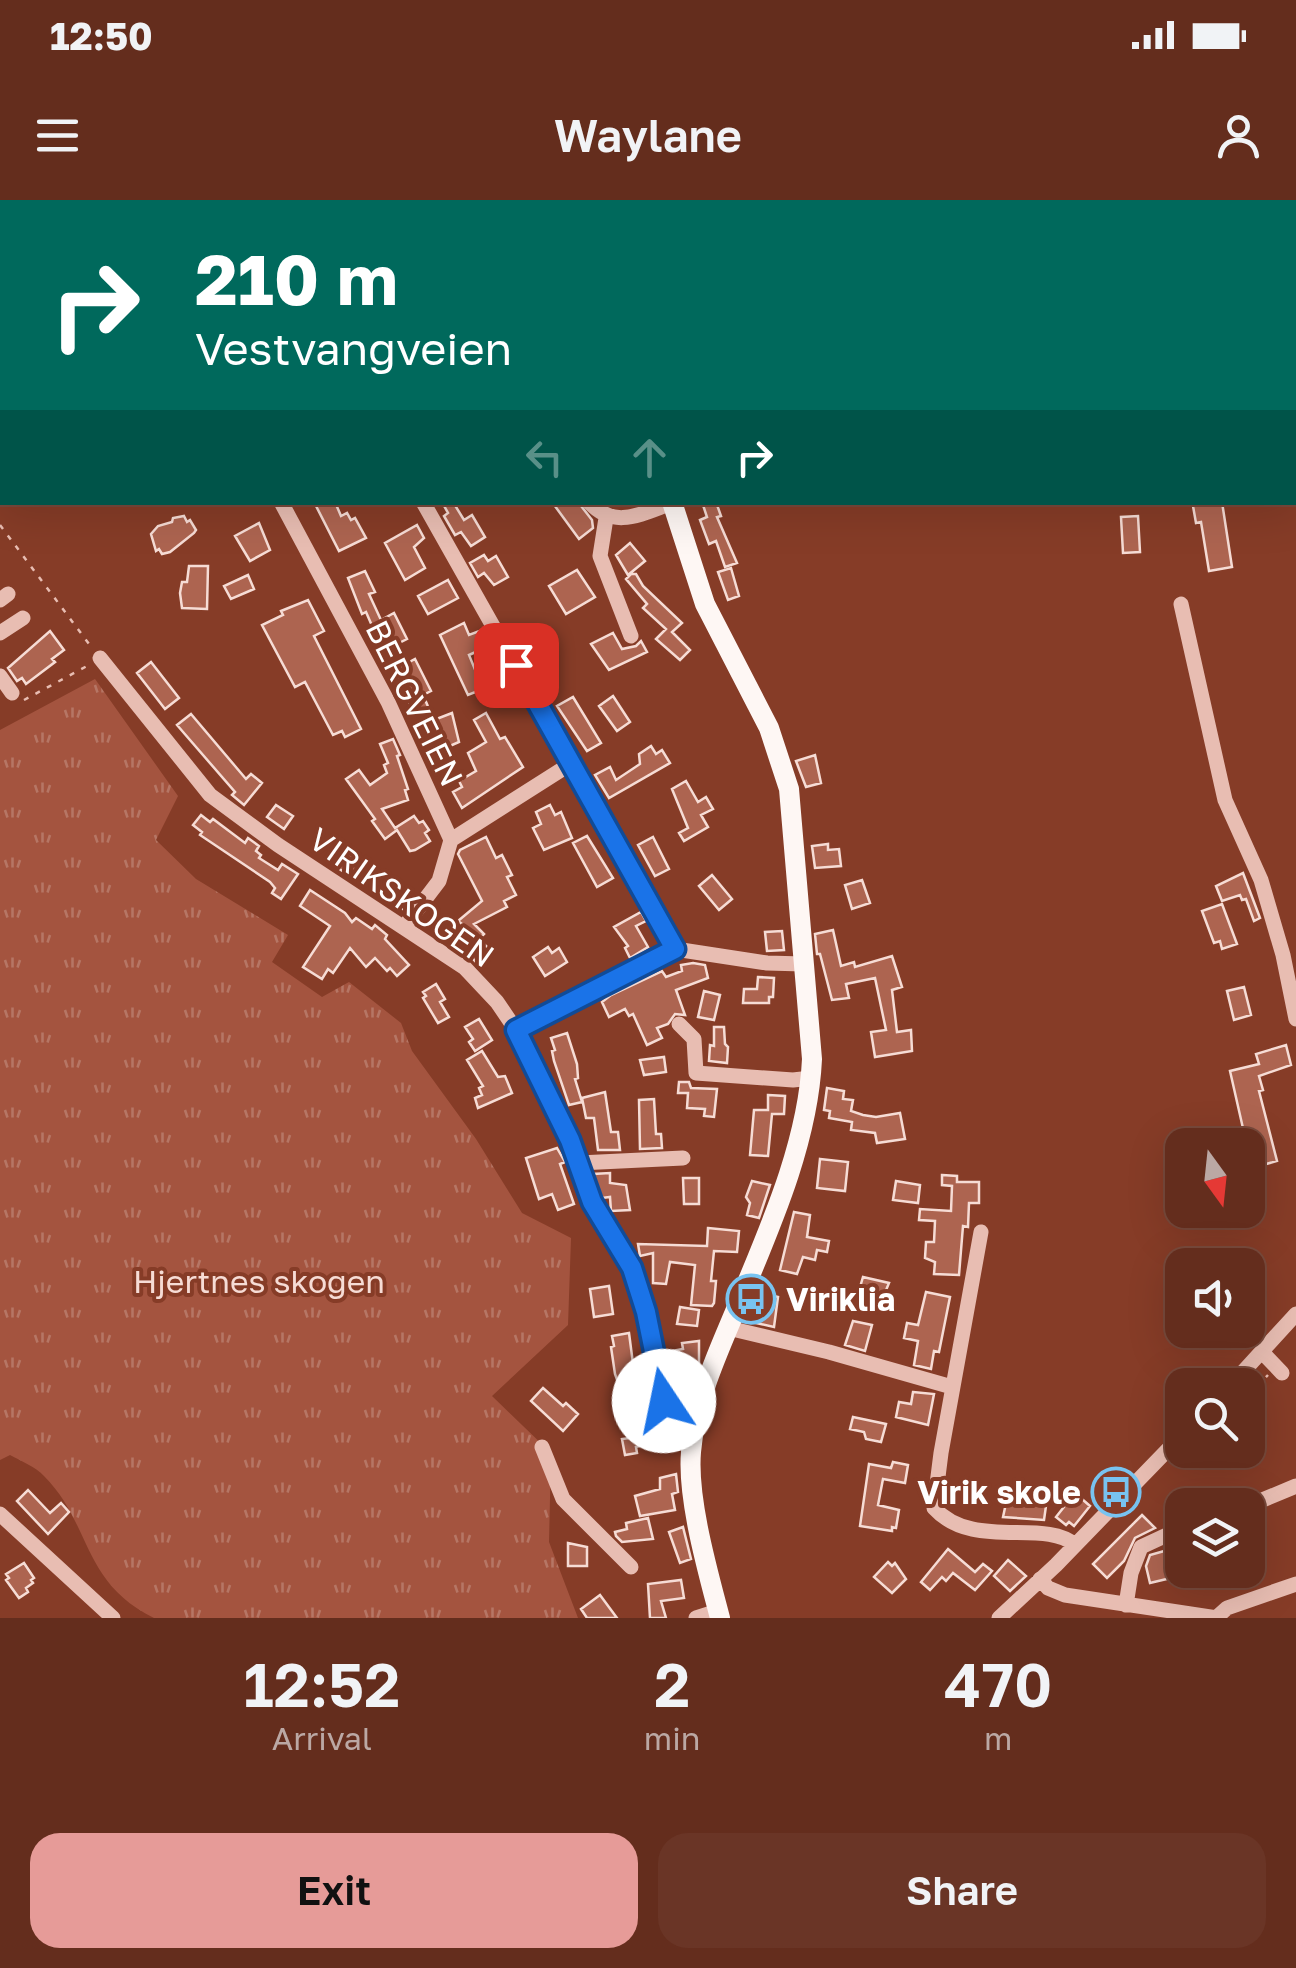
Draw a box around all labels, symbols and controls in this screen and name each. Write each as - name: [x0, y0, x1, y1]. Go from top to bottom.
- text: 12:50: [50, 13, 153, 58]
- icon: menu: [30, 108, 85, 163]
- text: Waylane: [554, 108, 742, 162]
- icon: person: [1211, 108, 1266, 163]
- text: 210 m: [195, 236, 398, 320]
- icon: right: [30, 240, 160, 370]
- text: Vestvangveien: [195, 321, 512, 375]
- icon: left: [517, 430, 572, 485]
- icon: ahead: [622, 430, 677, 485]
- icon: right: [727, 430, 782, 485]
- street label: BERGVEIEN: [359, 614, 471, 792]
- pin: [474, 623, 559, 708]
- icon: arrive: [489, 638, 544, 693]
- street label: VIRIKSKOGEN: [302, 819, 502, 975]
- north arrow: [1165, 1128, 1265, 1228]
- map controls: [1165, 1128, 1265, 1588]
- button: sound: [1165, 1248, 1265, 1348]
- park label: Hjertnes skogen: [133, 1262, 385, 1300]
- bus stop icon: Viriklia: [725, 1273, 777, 1325]
- place label: Viriklia: [786, 1280, 895, 1318]
- position arrow: [612, 1349, 716, 1453]
- button: search: [1165, 1368, 1265, 1468]
- bus stop icon: Virik skole: [1090, 1466, 1142, 1518]
- place label: Virik skole: [917, 1473, 1081, 1511]
- button: layers: [1165, 1488, 1265, 1588]
- text: 12:52: [244, 1648, 400, 1720]
- text: 2: [654, 1648, 690, 1720]
- text: 470: [944, 1648, 1052, 1720]
- text: Arrival: [272, 1719, 372, 1757]
- text: min: [644, 1719, 700, 1757]
- text: m: [984, 1719, 1012, 1757]
- button: Exit: [30, 1833, 638, 1948]
- button: Share: [658, 1833, 1266, 1948]

